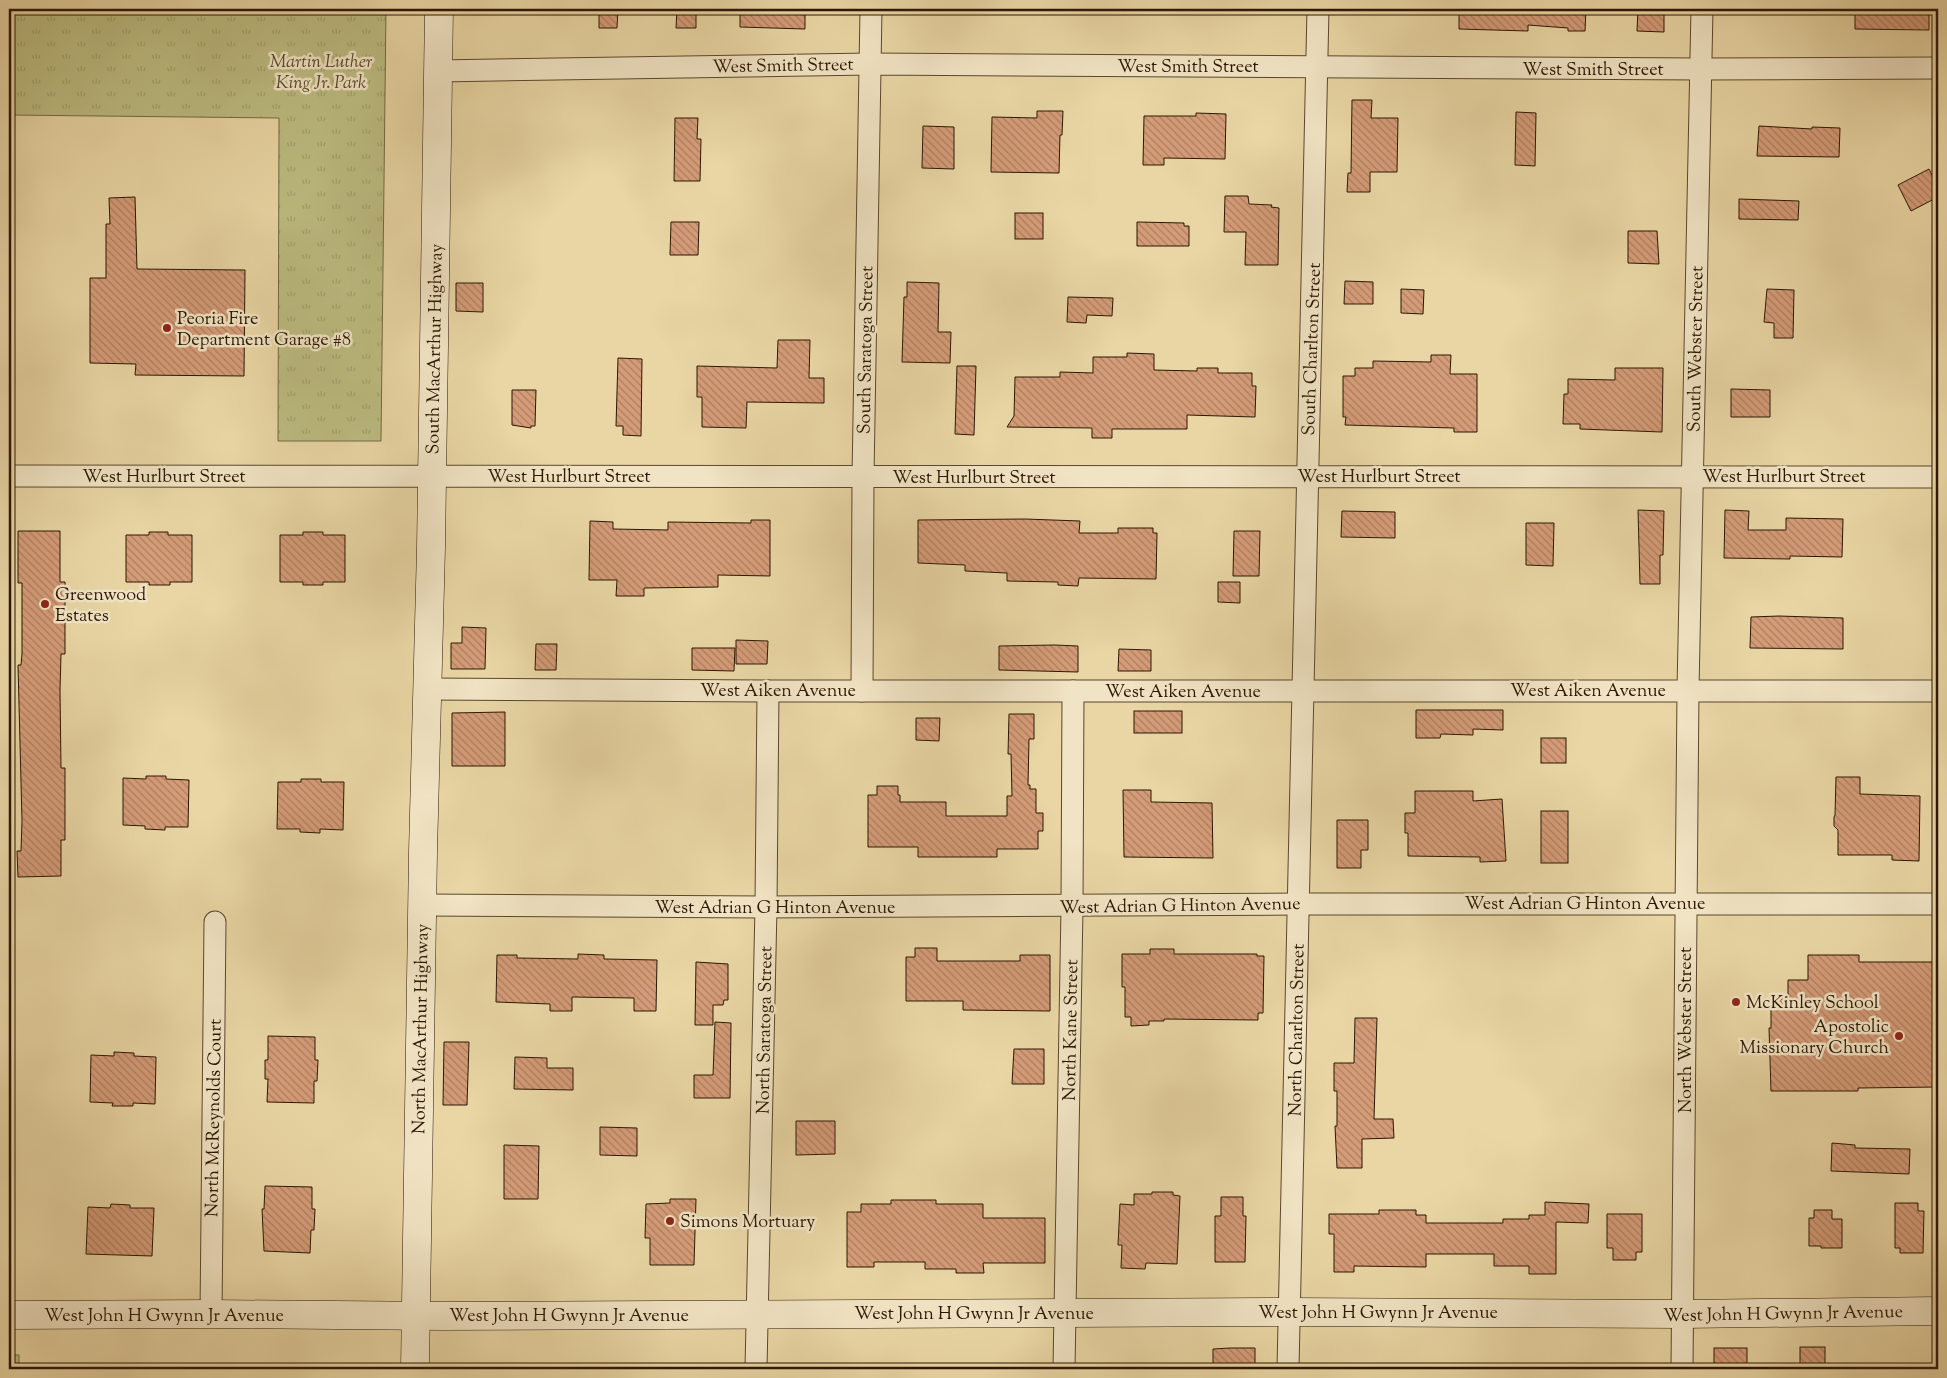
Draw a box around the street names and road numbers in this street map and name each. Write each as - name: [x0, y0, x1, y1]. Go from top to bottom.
- street label: West Smith Street: [712, 53, 854, 81]
- street label: West Smith Street: [1117, 55, 1259, 81]
- street label: West Smith Street: [1522, 58, 1664, 84]
- street label: South MacArthur Highway: [421, 243, 451, 455]
- street label: South Charlton Street: [1297, 262, 1329, 436]
- street label: South Saratoga Street: [853, 266, 881, 435]
- street label: South Webster Street: [1683, 266, 1711, 432]
- street label: West Hurlburt Street: [82, 465, 246, 491]
- street label: West Hurlburt Street: [487, 465, 651, 491]
- street label: West Hurlburt Street: [1297, 465, 1461, 491]
- street label: West Hurlburt Street: [1702, 465, 1866, 491]
- street label: West Hurlburt Street: [892, 466, 1056, 492]
- street label: West Aiken Avenue: [700, 679, 856, 705]
- street label: West Aiken Avenue: [1510, 679, 1666, 705]
- street label: West Aiken Avenue: [1105, 680, 1261, 706]
- street label: West Adrian G Hinton Avenue: [1059, 892, 1301, 922]
- street label: West Adrian G Hinton Avenue: [1464, 892, 1706, 918]
- street label: West Adrian G Hinton Avenue: [654, 896, 896, 922]
- street label: North MacArthur Highway: [407, 924, 437, 1135]
- street label: North Charlton Street: [1283, 943, 1313, 1117]
- street label: North Saratoga Street: [752, 946, 780, 1114]
- street label: North Webster Street: [1674, 947, 1700, 1113]
- street label: North Kane Street: [1058, 959, 1086, 1101]
- street label: North McReynolds Court: [200, 1019, 230, 1217]
- street label: West John H Gwynn Jr Avenue: [1663, 1300, 1903, 1330]
- street label: West John H Gwynn Jr Avenue: [1258, 1301, 1498, 1327]
- street label: West John H Gwynn Jr Avenue: [854, 1302, 1094, 1328]
- street label: West John H Gwynn Jr Avenue: [44, 1304, 284, 1330]
- street label: West John H Gwynn Jr Avenue: [449, 1304, 689, 1330]

